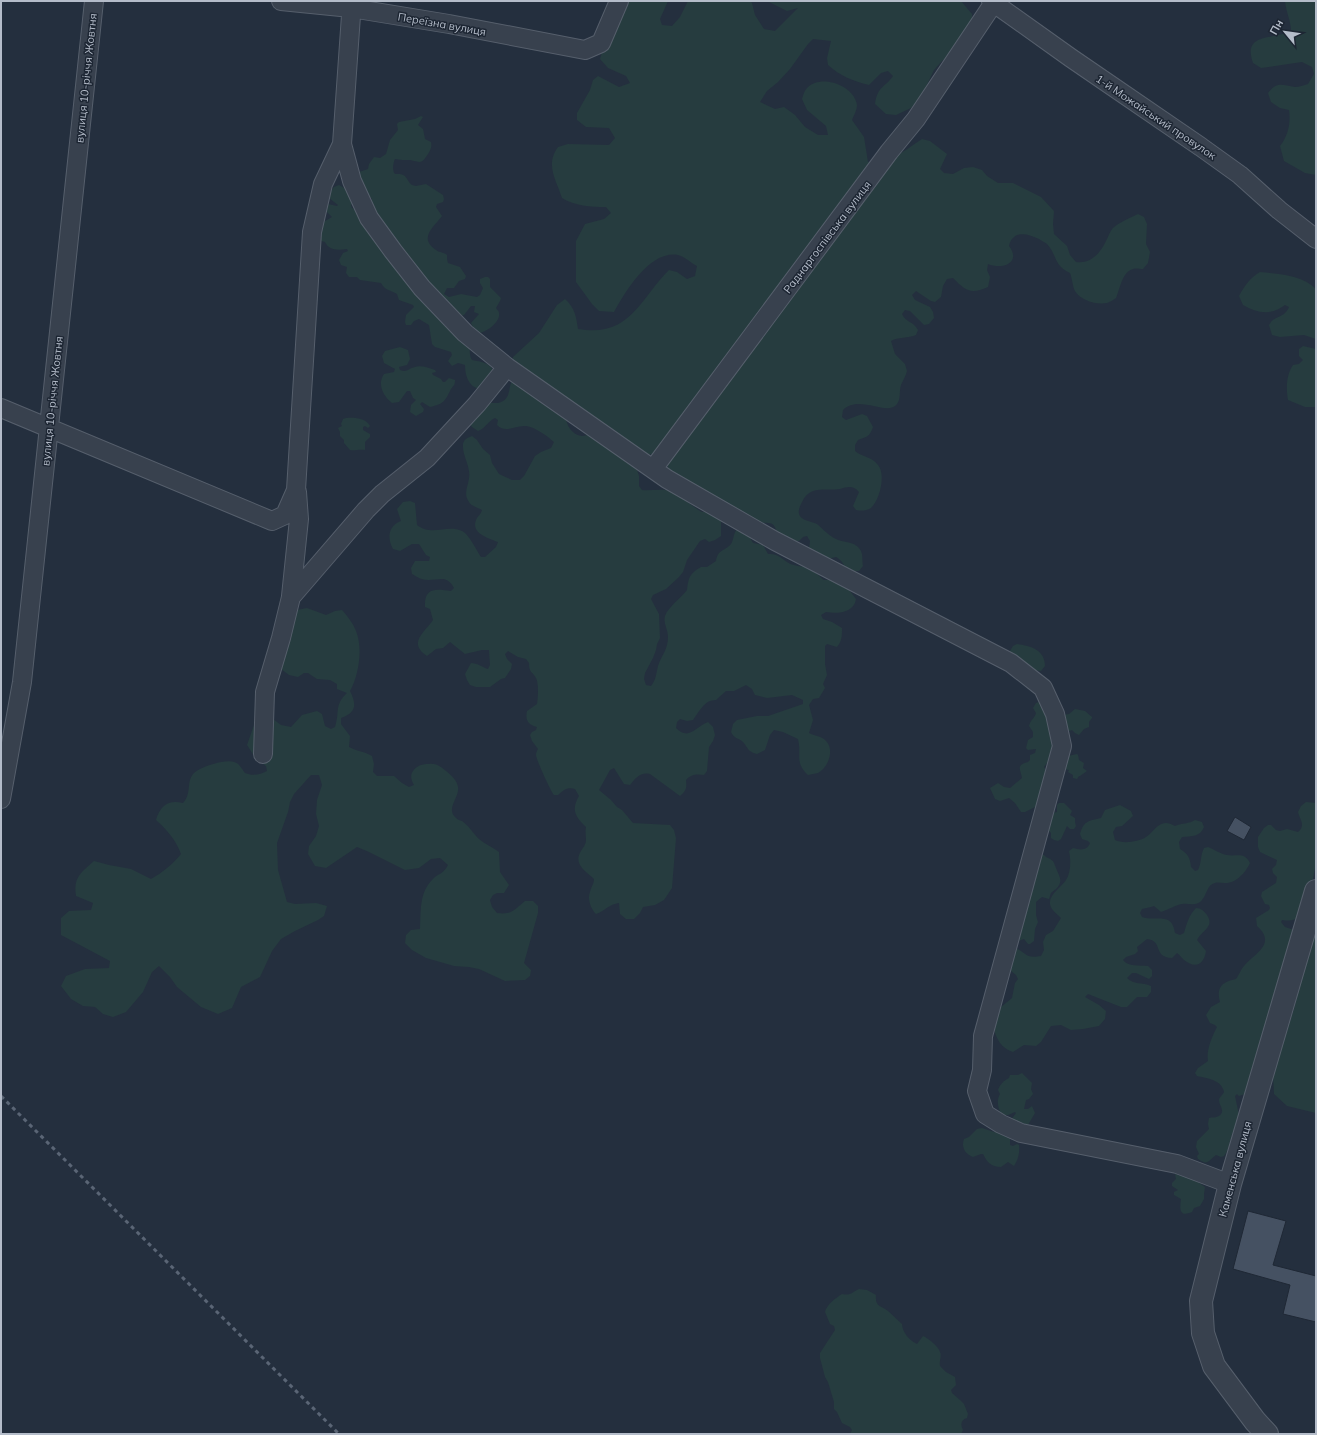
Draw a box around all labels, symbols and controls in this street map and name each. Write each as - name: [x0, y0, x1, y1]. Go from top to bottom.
- street label: Переїзна вулиця: [397, 9, 487, 39]
- north arrow: [1265, 12, 1305, 52]
- street label: вулиця 10-річчя Жовтня: [72, 13, 100, 143]
- text: Пн: [1266, 17, 1286, 37]
- street label: 1-й Можайський провулок: [1093, 71, 1219, 163]
- street label: Раднаргоспівська вулиця: [780, 178, 874, 296]
- street label: вулиця 10-річчя Жовтня: [38, 336, 66, 466]
- street label: Каменська вулиця: [1215, 1120, 1255, 1218]

